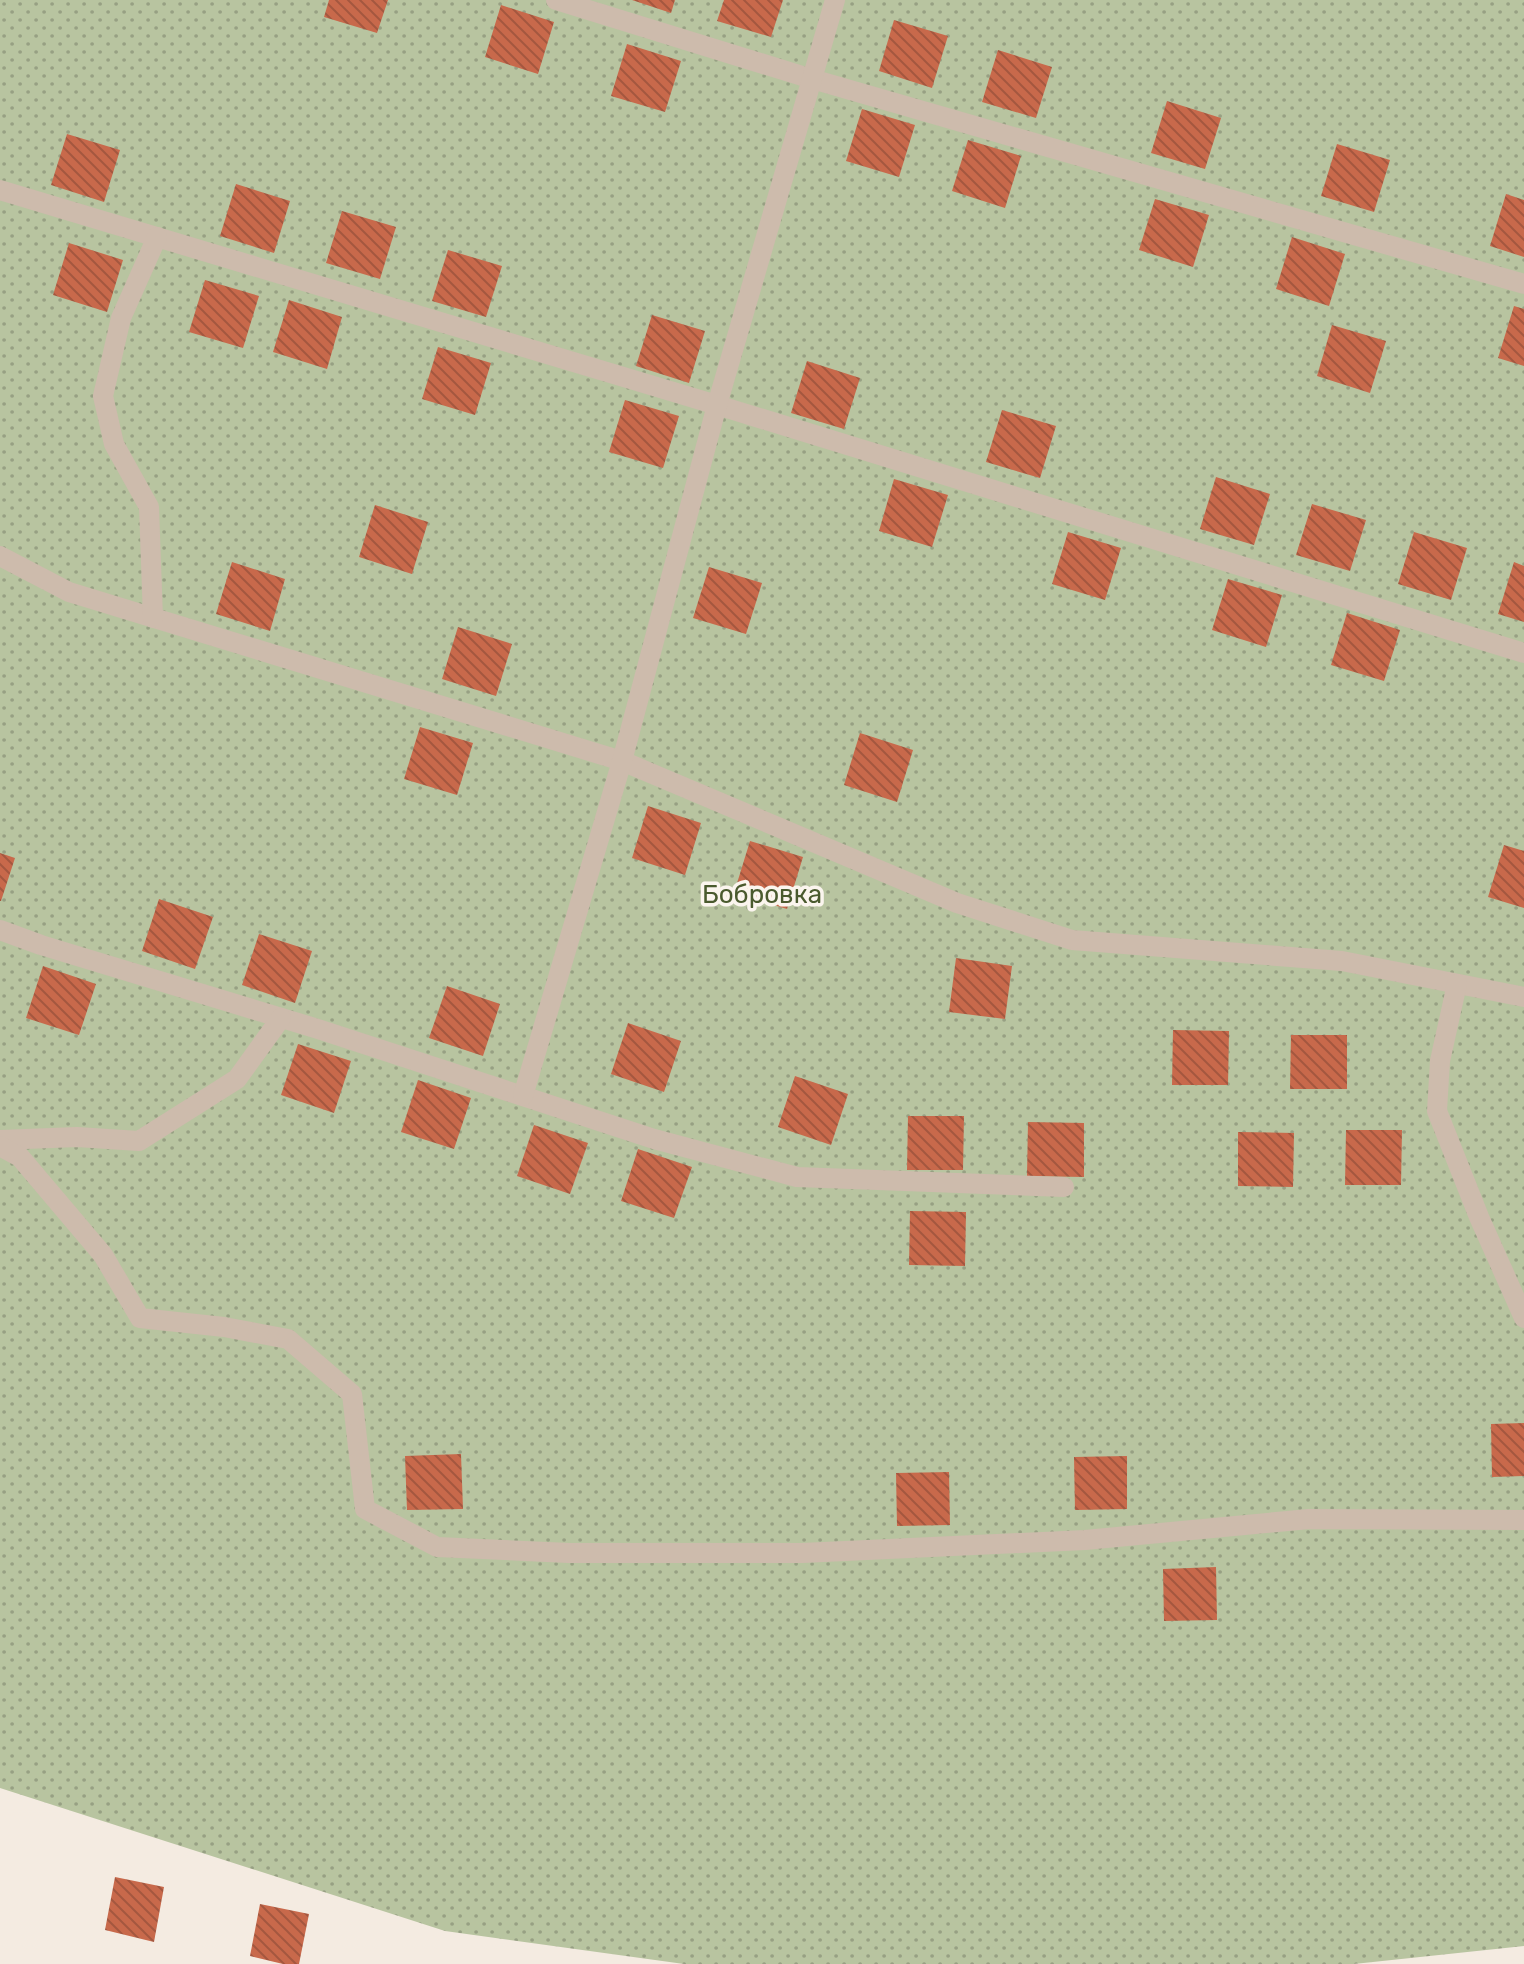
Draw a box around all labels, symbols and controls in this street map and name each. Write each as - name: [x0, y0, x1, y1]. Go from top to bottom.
- park label: Бобровка: [702, 879, 822, 910]

